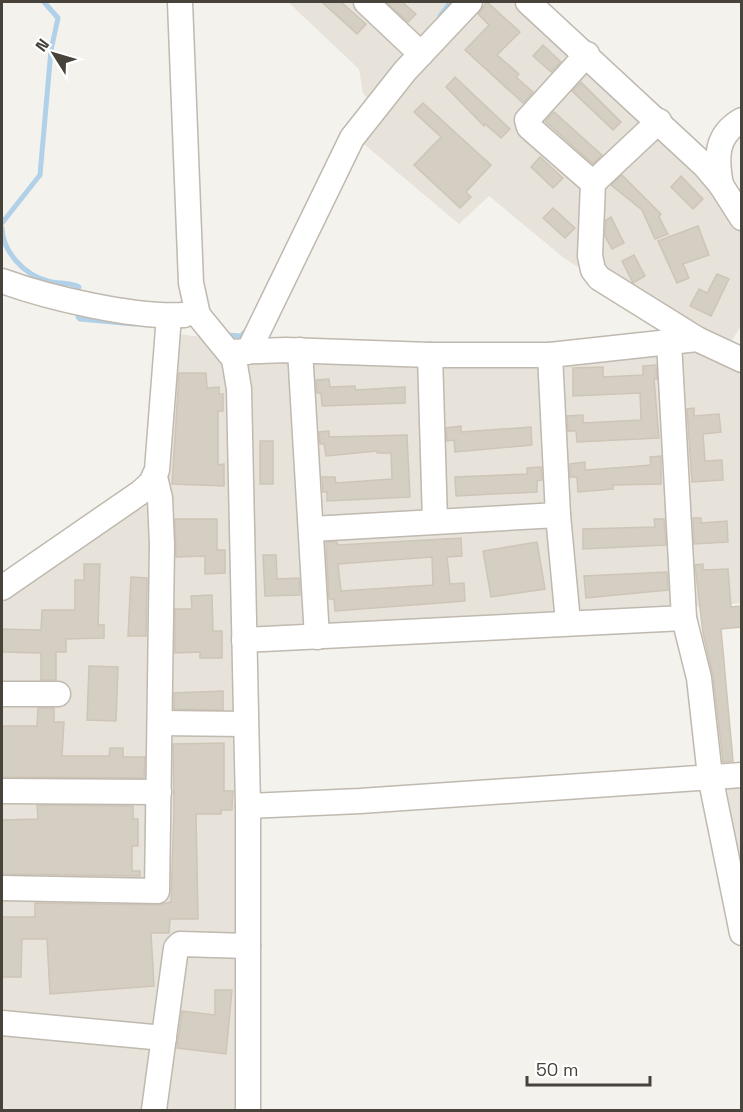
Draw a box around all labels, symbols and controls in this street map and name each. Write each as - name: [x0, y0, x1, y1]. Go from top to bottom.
- north arrow: [24, 24, 84, 84]
- text: N: [31, 35, 54, 56]
- scale bar: [527, 1049, 650, 1087]
- text: 50 m: [536, 1058, 578, 1081]

